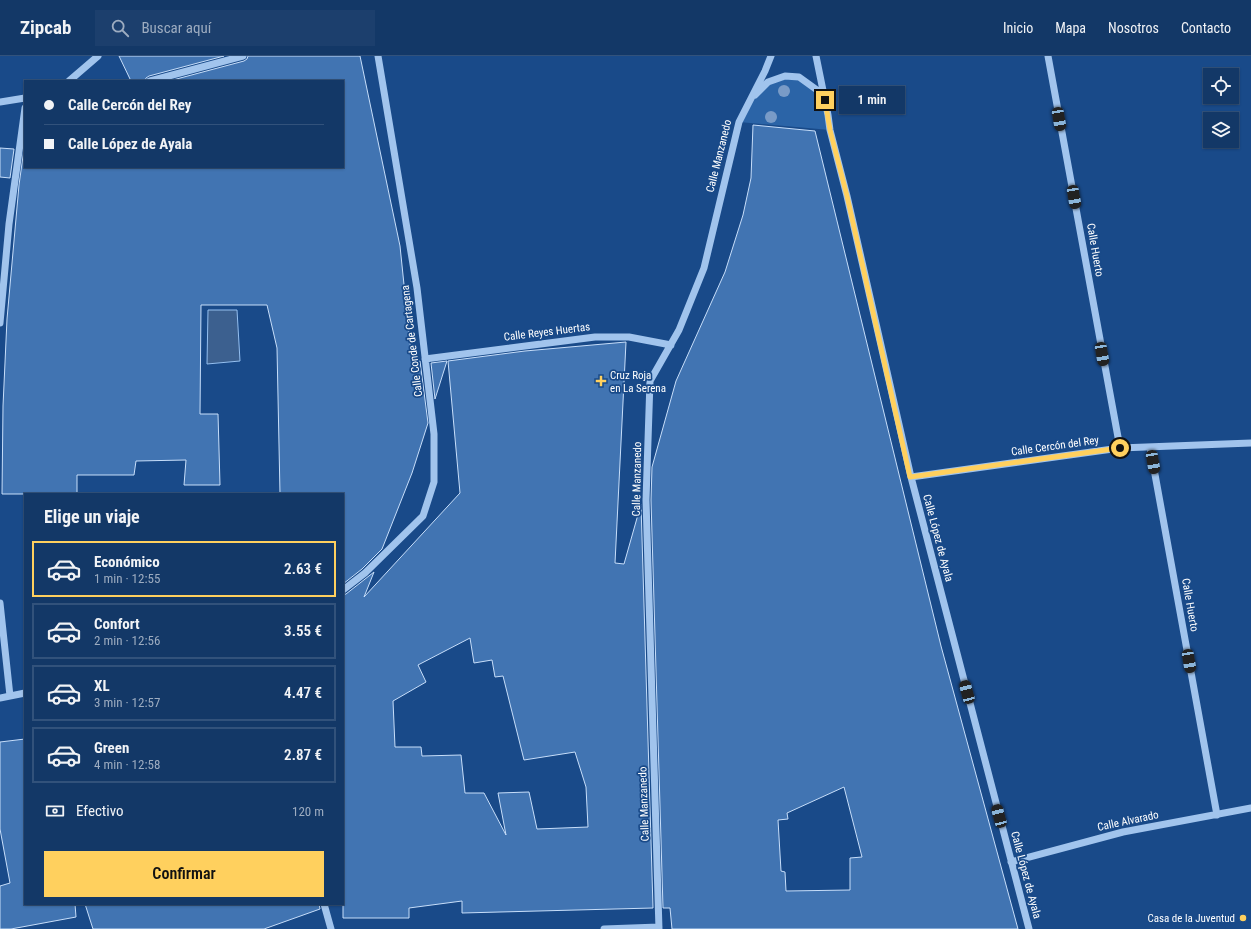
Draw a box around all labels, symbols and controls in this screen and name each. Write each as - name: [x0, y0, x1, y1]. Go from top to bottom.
- search box: [95, 10, 375, 46]
- text: Zipcab: [20, 16, 71, 39]
- icon: search: [109, 17, 131, 39]
- text: Buscar aquí: [141, 19, 211, 37]
- text: Inicio: [1003, 20, 1033, 36]
- text: Mapa: [1055, 20, 1086, 36]
- text: Nosotros: [1108, 20, 1159, 36]
- text: Contacto: [1181, 20, 1231, 36]
- map controls: [1203, 68, 1239, 148]
- button: locate: [1203, 68, 1239, 104]
- callout: 1 min: [839, 86, 905, 114]
- route end: [816, 91, 834, 109]
- text: 1 min: [858, 92, 886, 107]
- text: Calle Cercón del Rey: [68, 96, 191, 114]
- car: [1051, 106, 1067, 132]
- button: layers: [1203, 112, 1239, 148]
- street label: Calle Manzanedo: [704, 118, 734, 194]
- text: Calle López de Ayala: [68, 135, 192, 153]
- car: [1066, 184, 1082, 210]
- street label: Calle Huerto: [1084, 222, 1106, 278]
- street label: Calle Conde de Cartagena: [399, 284, 425, 398]
- street label: Calle Reyes Huertas: [503, 320, 591, 344]
- car: [1094, 341, 1110, 367]
- place label: Cruz Roja en La Serena: [610, 369, 666, 395]
- marker: Cruz Roja en La Serena: [595, 375, 607, 387]
- street label: Calle Cercón del Rey: [1010, 433, 1100, 459]
- route start: [1111, 439, 1129, 457]
- street label: Calle Manzanedo: [630, 441, 644, 516]
- car: [1145, 449, 1161, 475]
- street label: Calle López de Ayala: [920, 493, 956, 583]
- text: Elige un viaje: [44, 506, 140, 527]
- icon: car: [46, 551, 82, 587]
- text: Económico: [94, 553, 160, 571]
- text: 2.63 €: [284, 560, 322, 578]
- text: 1 min · 12:55: [94, 571, 160, 586]
- street label: Calle Huerto: [1179, 577, 1201, 633]
- icon: car: [46, 613, 82, 649]
- text: Confort: [94, 615, 140, 633]
- text: 3.55 €: [284, 622, 322, 640]
- text: 2 min · 12:56: [94, 633, 160, 648]
- car: [1181, 648, 1197, 674]
- icon: car: [46, 675, 82, 711]
- text: XL: [94, 677, 110, 695]
- car: [958, 679, 976, 705]
- text: 4.47 €: [284, 684, 322, 702]
- text: 3 min · 12:57: [94, 695, 160, 710]
- icon: car: [46, 737, 82, 773]
- text: Green: [94, 739, 129, 757]
- text: 2.87 €: [284, 746, 322, 764]
- text: 4 min · 12:58: [94, 757, 160, 772]
- street label: Calle Manzanedo: [636, 766, 652, 842]
- icon: cash: [44, 800, 66, 822]
- text: Efectivo: [76, 802, 124, 820]
- car: [990, 803, 1008, 829]
- text: 120 m: [292, 804, 324, 819]
- street label: Calle Alvarado: [1096, 808, 1160, 834]
- street label: Calle López de Ayala: [1008, 830, 1044, 920]
- button: Confirmar: [44, 851, 324, 897]
- place label: Casa de la Juventud: [1147, 912, 1235, 925]
- marker: Casa de la Juventud: [1238, 913, 1248, 923]

